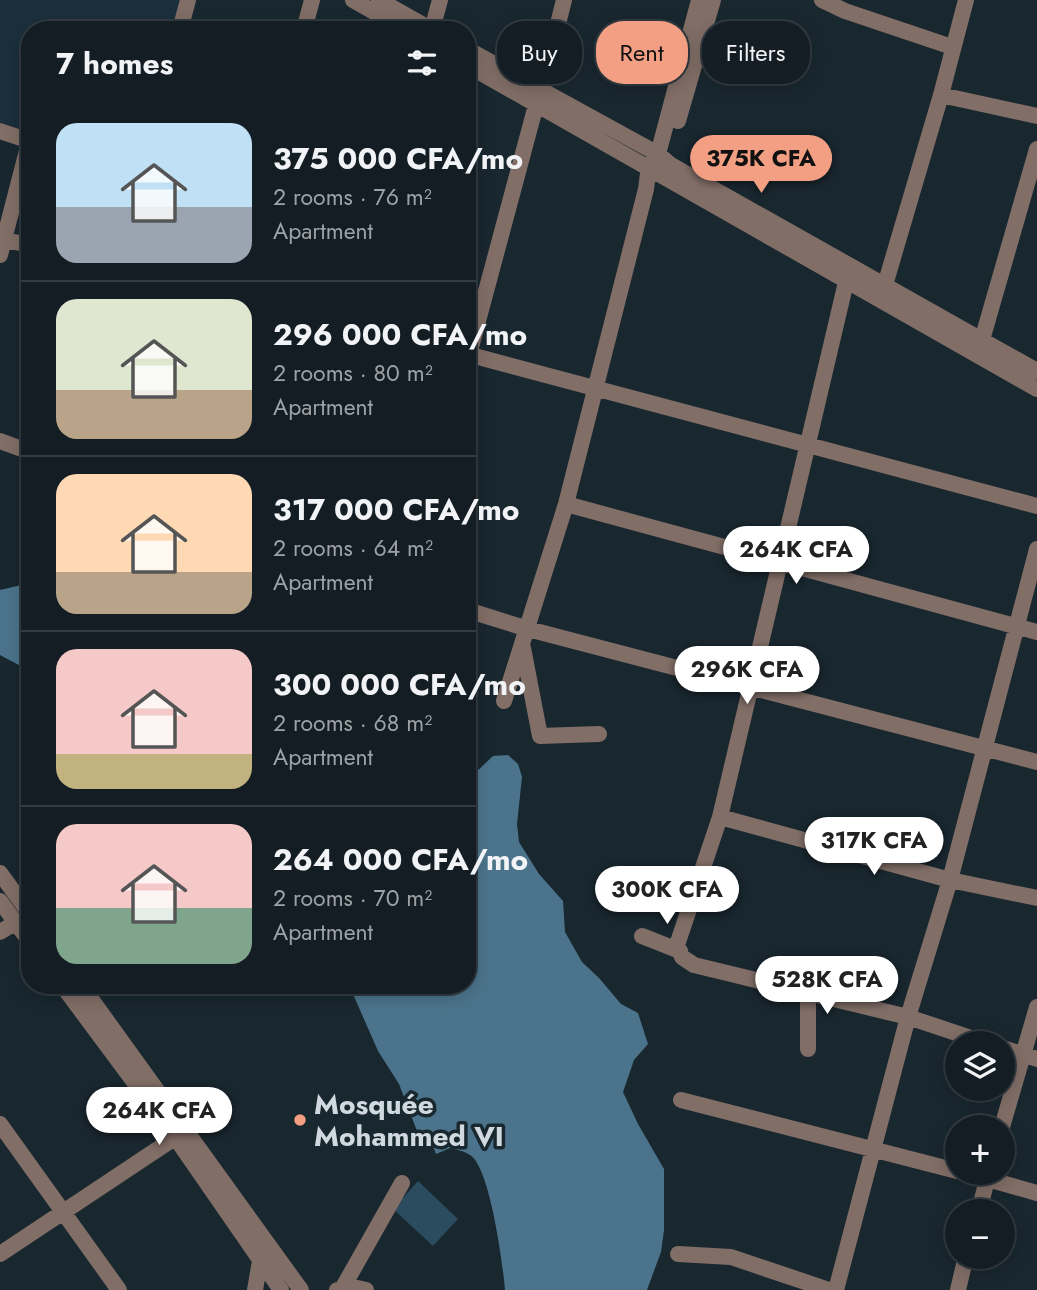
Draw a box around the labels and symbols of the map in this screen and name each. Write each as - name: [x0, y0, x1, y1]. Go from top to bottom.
- pin: 375K CFA: [689, 136, 833, 195]
- pin: 264K CFA: [724, 526, 868, 586]
- pin: 296K CFA: [675, 646, 819, 706]
- pin: 317K CFA: [802, 818, 946, 877]
- pin: 300K CFA: [595, 866, 739, 926]
- pin: 528K CFA: [755, 956, 899, 1016]
- place label: Mosquée Mohammed VI: [314, 1084, 504, 1157]
- pin: 264K CFA: [87, 1088, 231, 1147]
- marker: Mosquée Mohammed VI: [292, 1112, 308, 1128]

